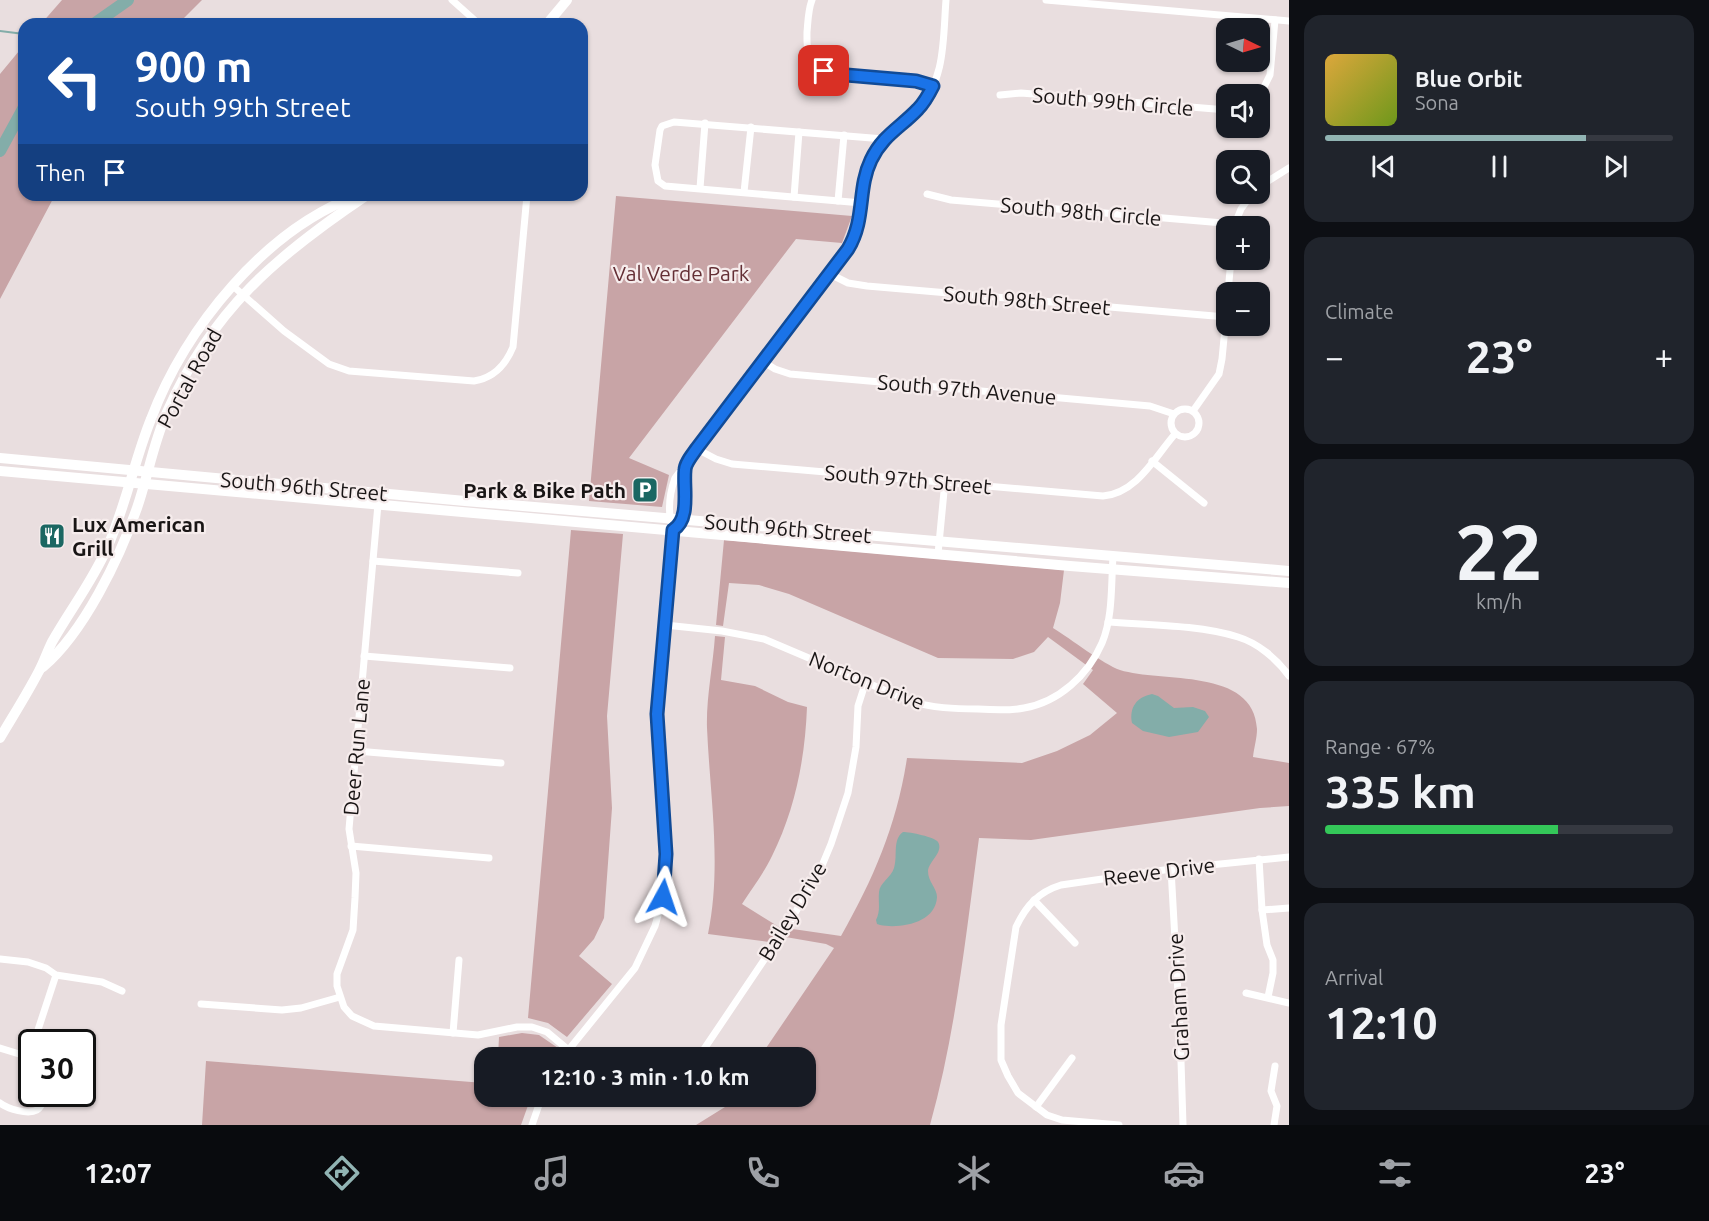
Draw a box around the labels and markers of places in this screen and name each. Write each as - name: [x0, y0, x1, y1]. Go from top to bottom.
- pin: [798, 45, 849, 96]
- parking icon: Park & Bike Path: [630, 475, 660, 505]
- place label: Park & Bike Path: [463, 478, 626, 502]
- place label: Lux American Grill: [72, 512, 205, 560]
- restaurant icon: Lux American Grill: [37, 521, 67, 551]

